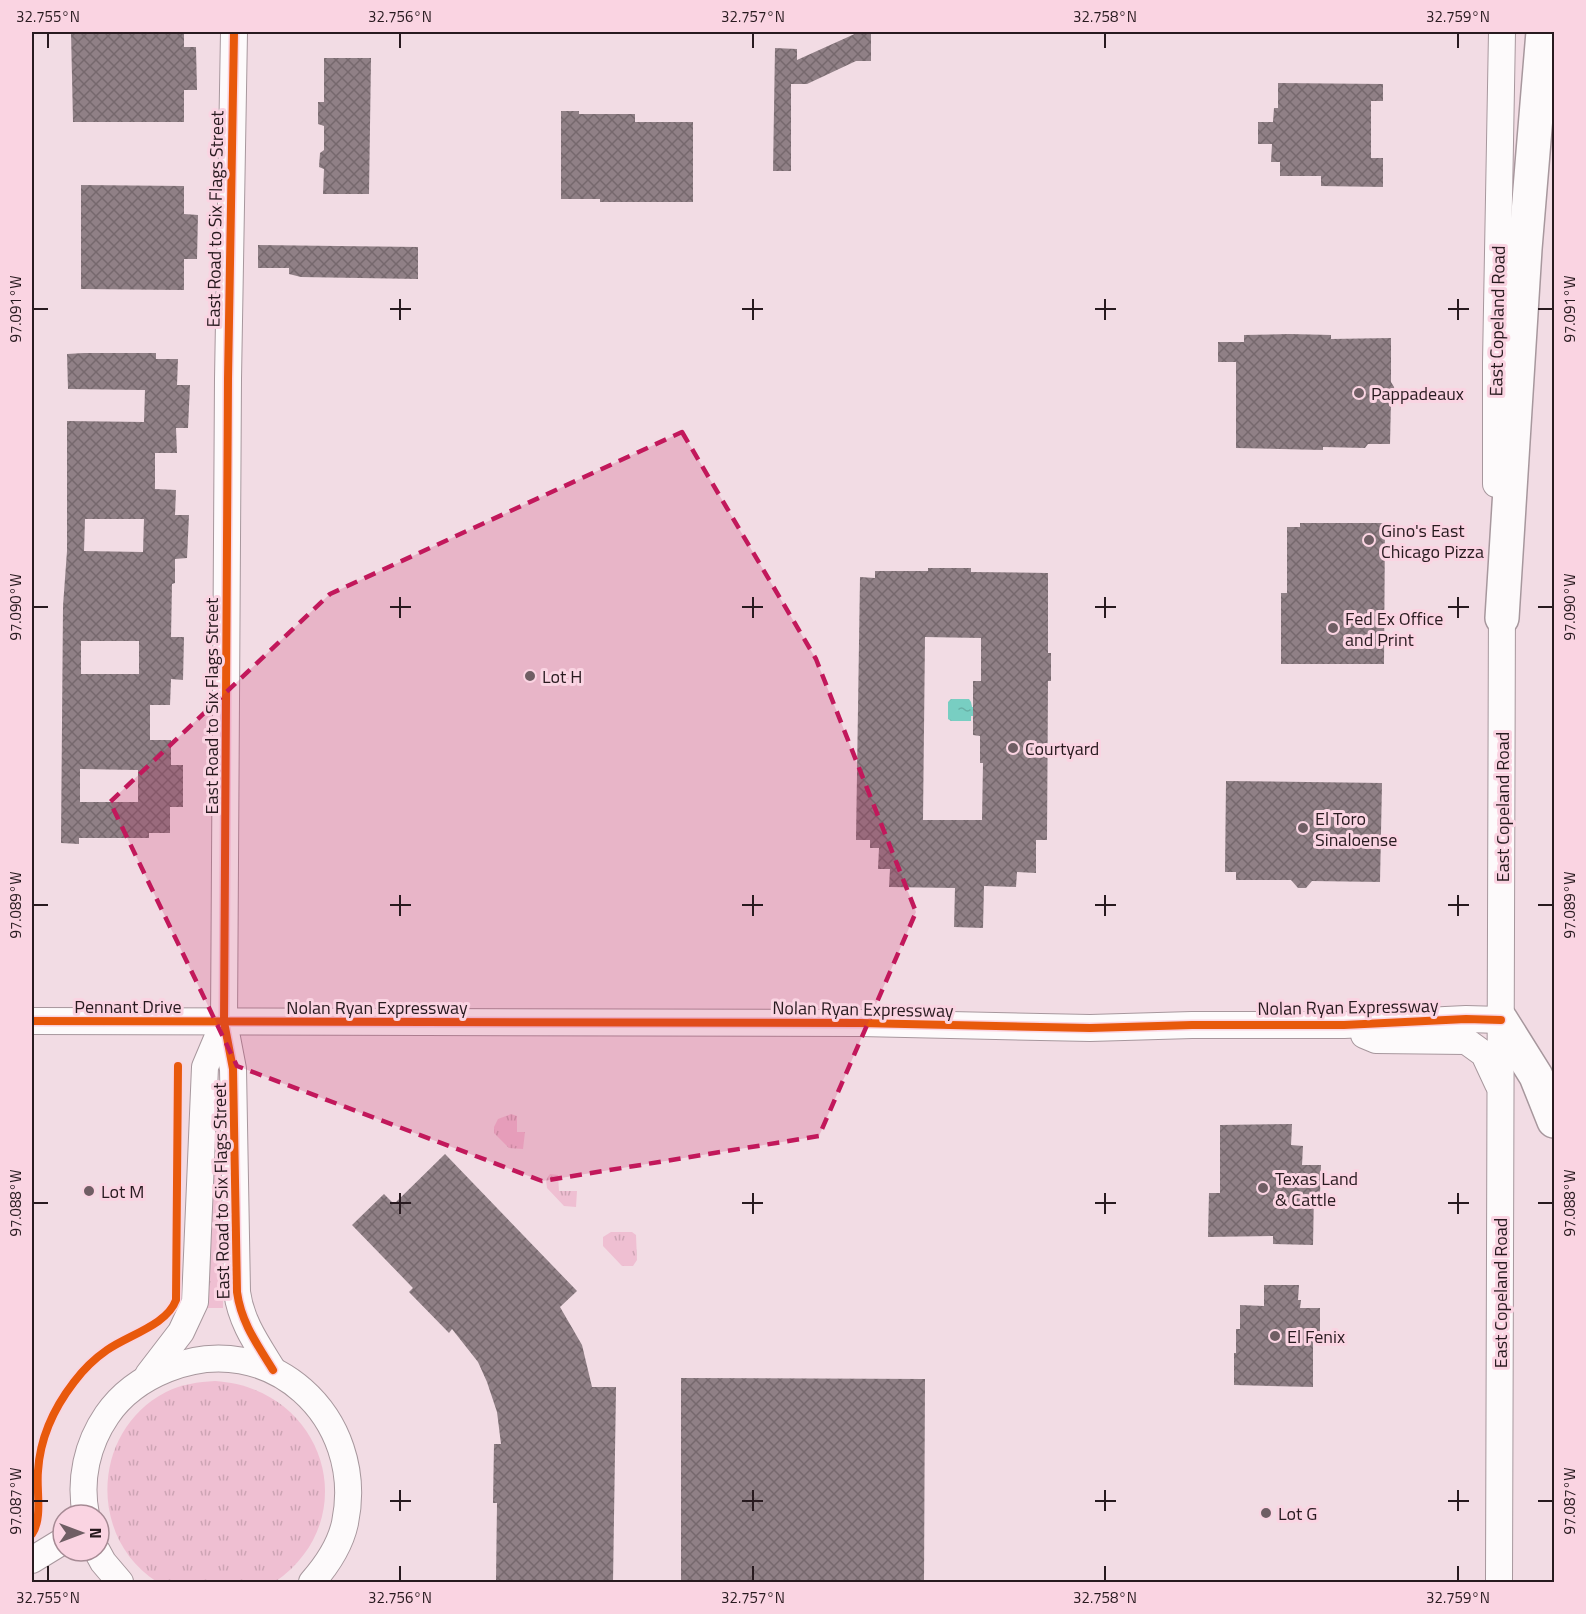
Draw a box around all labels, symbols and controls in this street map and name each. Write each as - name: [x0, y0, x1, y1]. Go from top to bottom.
- text: 32.755°N: [16, 5, 80, 28]
- text: 32.756°N: [368, 5, 432, 28]
- text: 32.757°N: [721, 5, 785, 28]
- text: 32.758°N: [1073, 5, 1137, 28]
- text: 32.759°N: [1426, 5, 1490, 28]
- street label: East Road to Six Flags Street: [200, 110, 230, 328]
- street label: East Copeland Road: [1482, 245, 1512, 397]
- text: 97.091°W: [4, 276, 27, 342]
- text: 97.091°W: [1558, 276, 1581, 342]
- place label: Pappadeaux: [1371, 380, 1464, 407]
- marker: Pappadeaux: [1352, 386, 1366, 400]
- place label: Gino's East Chicago Pizza: [1381, 517, 1484, 565]
- marker: Gino's East Chicago Pizza: [1362, 533, 1376, 547]
- text: 97.090°W: [4, 574, 27, 640]
- text: 97.090°W: [1558, 574, 1581, 640]
- street label: East Road to Six Flags Street: [198, 597, 225, 814]
- place label: Fed Ex Office and Print: [1345, 605, 1443, 653]
- marker: Fed Ex Office and Print: [1326, 621, 1340, 635]
- place label: Lot H: [542, 663, 582, 690]
- marker: Lot H: [523, 669, 537, 683]
- street label: East Copeland Road: [1489, 732, 1516, 882]
- place label: Courtyard: [1025, 735, 1099, 762]
- marker: Courtyard: [1006, 741, 1020, 755]
- place label: El Toro Sinaloense: [1315, 805, 1397, 853]
- marker: El Toro Sinaloense: [1296, 821, 1310, 835]
- text: 97.089°W: [4, 872, 27, 938]
- text: 97.089°W: [1558, 872, 1581, 938]
- street label: Nolan Ryan Expressway: [1257, 992, 1439, 1022]
- street label: Pennant Drive: [74, 993, 182, 1020]
- street label: Nolan Ryan Expressway: [286, 994, 468, 1021]
- street label: Nolan Ryan Expressway: [772, 994, 954, 1024]
- street label: East Road to Six Flags Street: [206, 1082, 236, 1300]
- place label: Texas Land & Cattle: [1275, 1165, 1358, 1213]
- text: 97.088°W: [4, 1170, 27, 1236]
- text: 97.088°W: [1558, 1170, 1581, 1236]
- place label: Lot M: [101, 1178, 144, 1205]
- marker: Texas Land & Cattle: [1256, 1181, 1270, 1195]
- marker: Lot M: [82, 1184, 96, 1198]
- street label: East Copeland Road: [1487, 1218, 1514, 1368]
- place label: El Fenix: [1287, 1323, 1345, 1350]
- marker: El Fenix: [1268, 1329, 1282, 1343]
- text: 97.087°W: [4, 1468, 27, 1534]
- text: 97.087°W: [1558, 1468, 1581, 1534]
- place label: Lot G: [1278, 1500, 1317, 1527]
- north arrow: [51, 1503, 111, 1563]
- marker: Lot G: [1259, 1506, 1273, 1520]
- text: N: [84, 1527, 108, 1539]
- text: 32.755°N: [16, 1586, 80, 1609]
- text: 32.756°N: [368, 1586, 432, 1609]
- text: 32.757°N: [721, 1586, 785, 1609]
- text: 32.758°N: [1073, 1586, 1137, 1609]
- text: 32.759°N: [1426, 1586, 1490, 1609]

